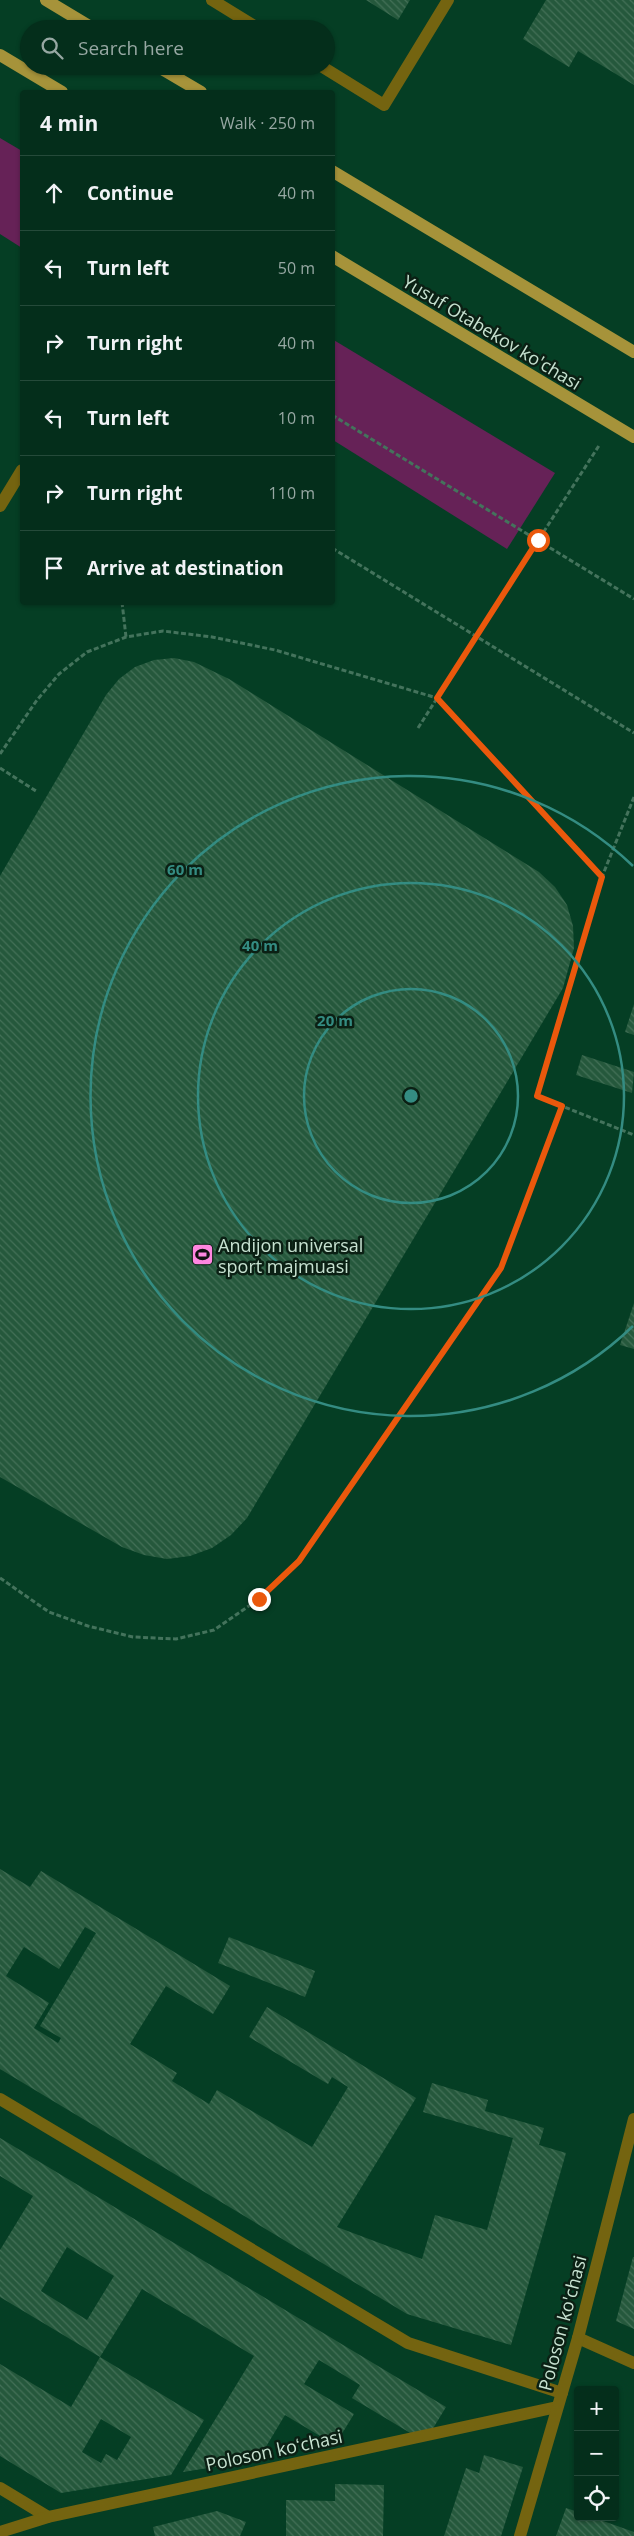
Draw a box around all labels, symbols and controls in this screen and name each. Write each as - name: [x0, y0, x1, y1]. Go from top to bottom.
- search box: [20, 20, 335, 75]
- icon: search: [38, 34, 66, 62]
- text: Search here: [78, 35, 184, 61]
- text: 4 min: [40, 109, 98, 137]
- text: Walk · 250 m: [220, 112, 315, 134]
- icon: ahead: [40, 179, 68, 207]
- text: Continue: [87, 180, 174, 206]
- text: 40 m: [278, 182, 315, 204]
- icon: left: [40, 254, 68, 282]
- text: Turn left: [87, 255, 169, 281]
- text: 50 m: [278, 257, 315, 279]
- street label: Yusuf Otabekov ko'chasi: [398, 269, 586, 395]
- icon: right: [40, 329, 68, 357]
- text: Turn right: [87, 330, 182, 356]
- text: 40 m: [278, 332, 315, 354]
- icon: left: [40, 404, 68, 432]
- text: Turn left: [87, 405, 169, 431]
- text: 10 m: [278, 407, 315, 429]
- icon: right: [40, 479, 68, 507]
- text: Turn right: [87, 480, 182, 506]
- text: 110 m: [269, 482, 315, 504]
- route start: [527, 529, 550, 552]
- icon: arrive: [40, 554, 68, 582]
- text: Arrive at destination: [87, 555, 284, 581]
- text: 60 m: [167, 859, 203, 879]
- text: 40 m: [242, 935, 278, 955]
- text: 20 m: [317, 1010, 353, 1030]
- centre of rings: [402, 1087, 420, 1105]
- place label: Andijon universal sport majmuasi: [218, 1233, 363, 1278]
- sports icon: Andijon universal sport majmuasi: [190, 1243, 214, 1267]
- route end: [248, 1588, 271, 1611]
- street label: Poloson ko'chasi: [532, 2253, 592, 2393]
- map controls: [574, 2386, 619, 2521]
- button: +: [574, 2386, 619, 2431]
- street label: Poloson koʻchasi: [203, 2424, 345, 2476]
- button: −: [574, 2431, 619, 2476]
- button: locate: [574, 2476, 619, 2521]

